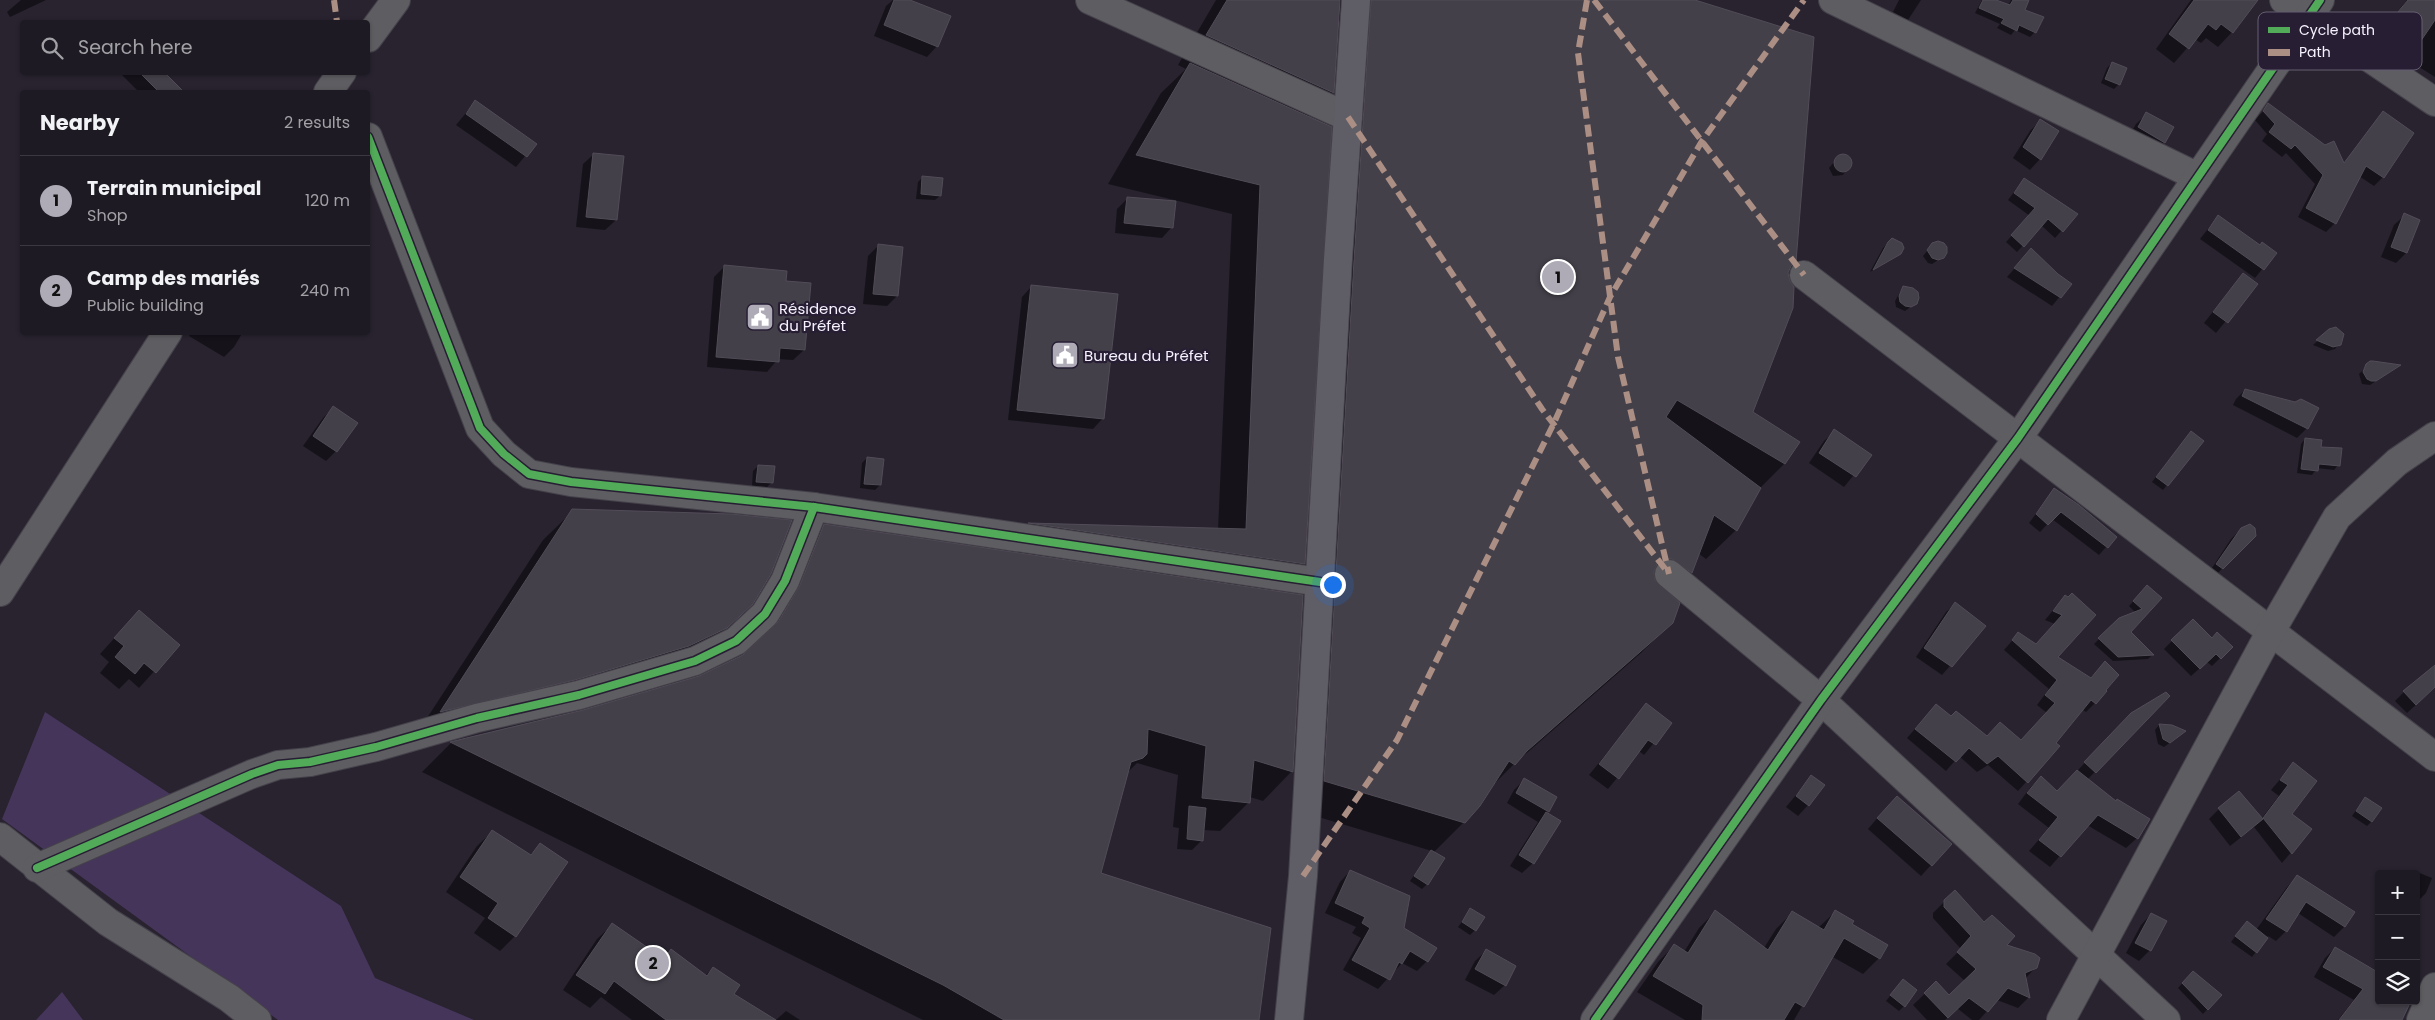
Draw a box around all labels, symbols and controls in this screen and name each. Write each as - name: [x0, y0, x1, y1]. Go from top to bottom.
- legend: [2258, 12, 2422, 70]
- search box: [20, 20, 370, 75]
- text: Cycle path: [2299, 20, 2375, 40]
- icon: search: [38, 34, 66, 62]
- text: Search here: [78, 34, 192, 61]
- text: Path: [2299, 42, 2331, 62]
- text: Nearby: [40, 108, 120, 137]
- text: 2 results: [284, 111, 350, 134]
- text: Terrain municipal: [87, 175, 261, 202]
- text: 1: [53, 189, 59, 212]
- text: 120 m: [305, 189, 350, 212]
- text: Shop: [87, 204, 128, 227]
- pin: 1: [1542, 258, 1574, 296]
- text: Camp des mariés: [87, 265, 260, 292]
- text: 2: [51, 279, 61, 302]
- text: 240 m: [300, 279, 350, 302]
- text: Public building: [87, 294, 204, 317]
- place label: Résidence du Préfet: [779, 298, 856, 336]
- public building icon: Résidence du Préfet: [745, 302, 775, 332]
- public building icon: Bureau du Préfet: [1050, 340, 1080, 370]
- place label: Bureau du Préfet: [1084, 345, 1208, 366]
- your location: [1320, 572, 1346, 598]
- map controls: [2375, 870, 2420, 1005]
- button: +: [2375, 870, 2420, 915]
- button: −: [2375, 915, 2420, 960]
- pin: 2: [637, 944, 669, 982]
- button: layers: [2375, 960, 2420, 1005]

